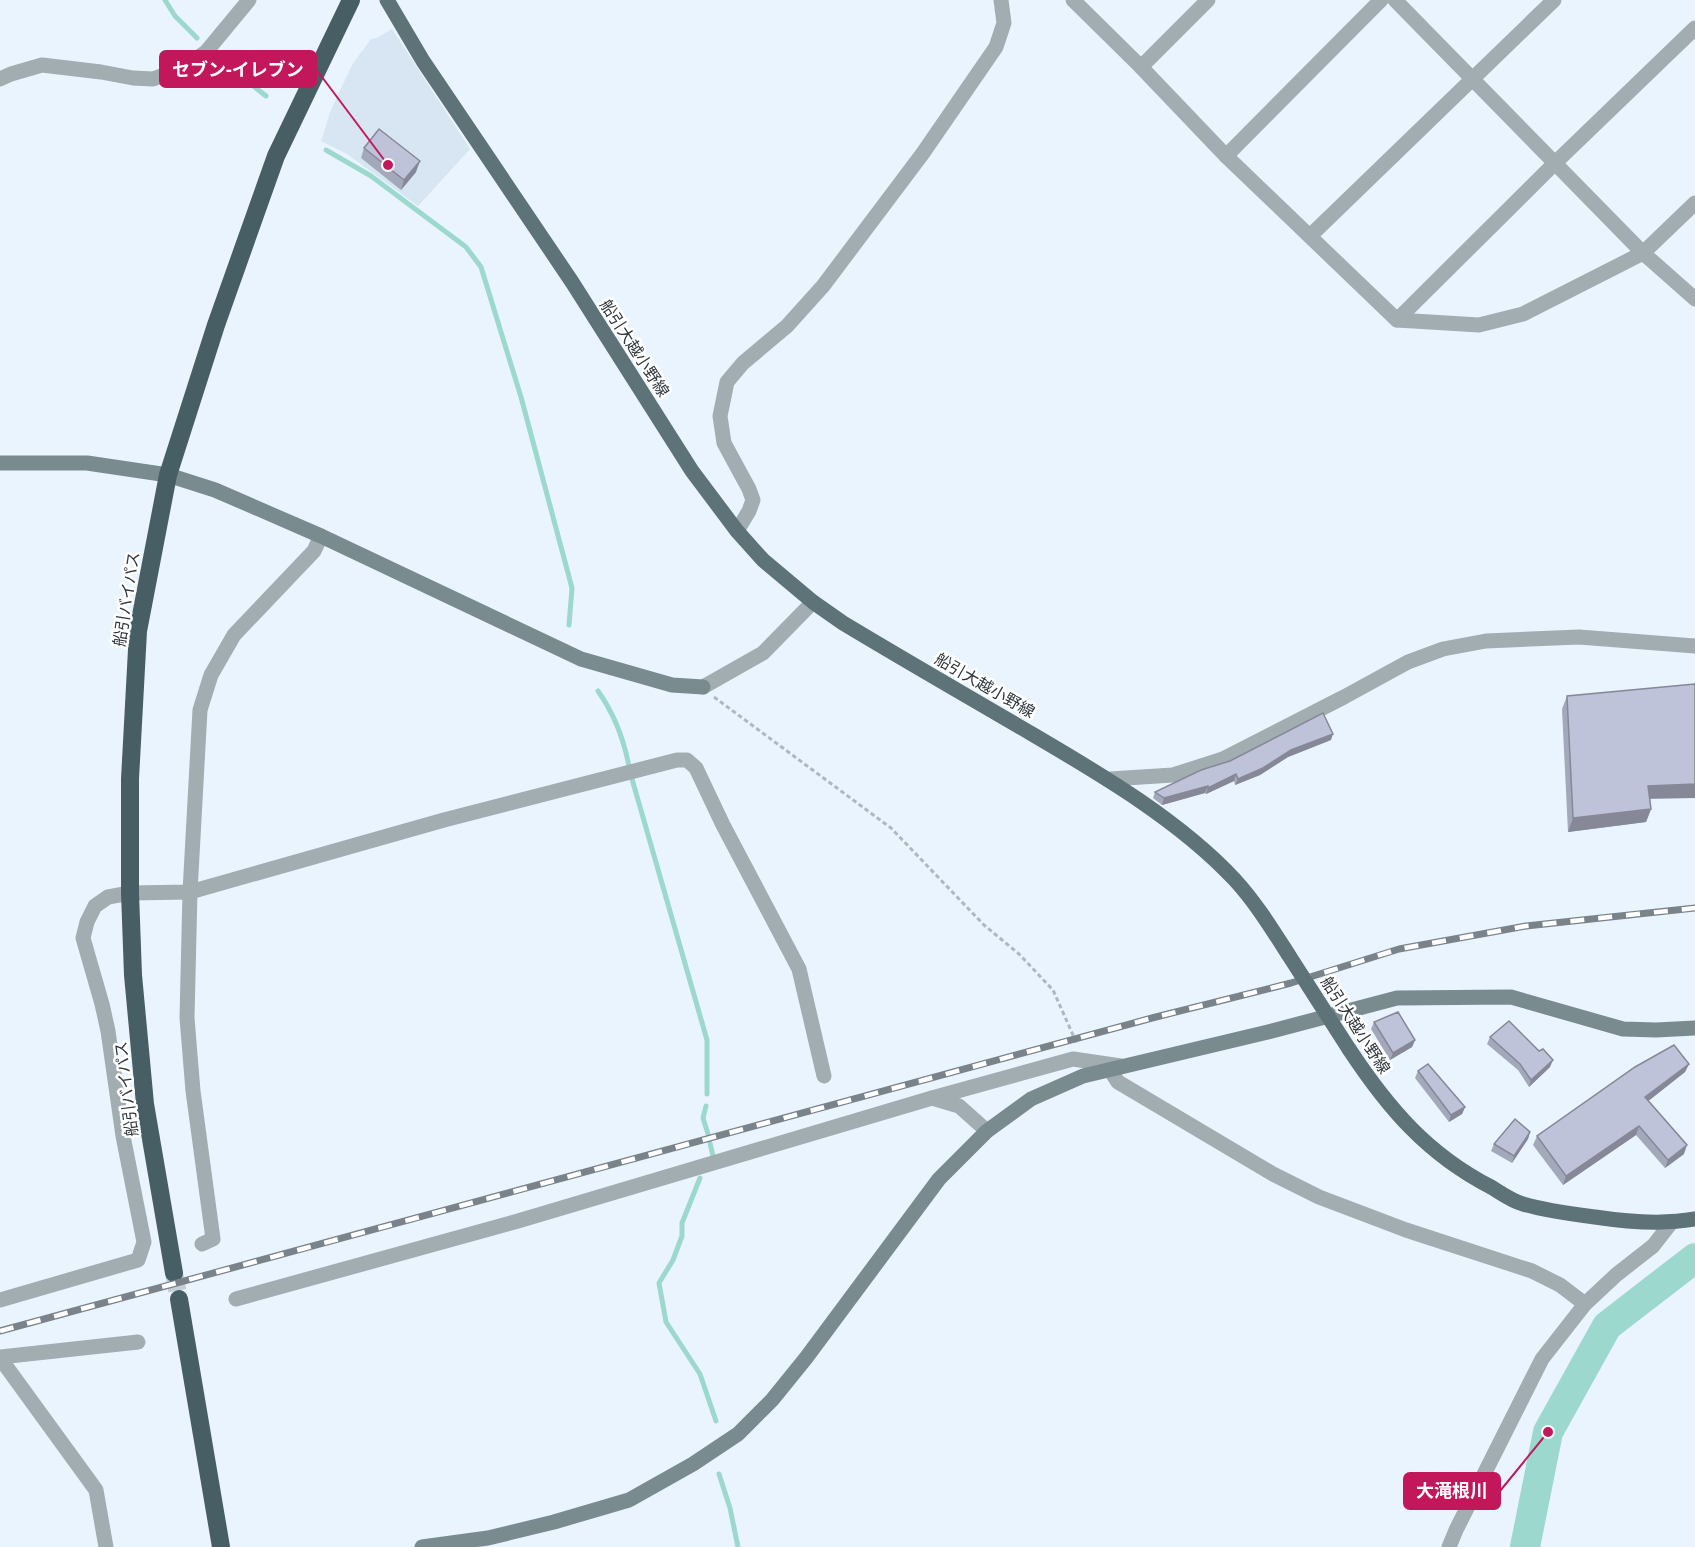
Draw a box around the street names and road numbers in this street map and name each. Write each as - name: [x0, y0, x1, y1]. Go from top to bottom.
- street label: 船引大越小野線: [595, 295, 675, 401]
- street label: 船引バイパス: [108, 550, 144, 648]
- street label: 船引大越小野線: [931, 647, 1039, 723]
- street label: 船引大越小野線: [1316, 972, 1396, 1078]
- street label: 船引バイパス: [109, 1040, 143, 1138]

